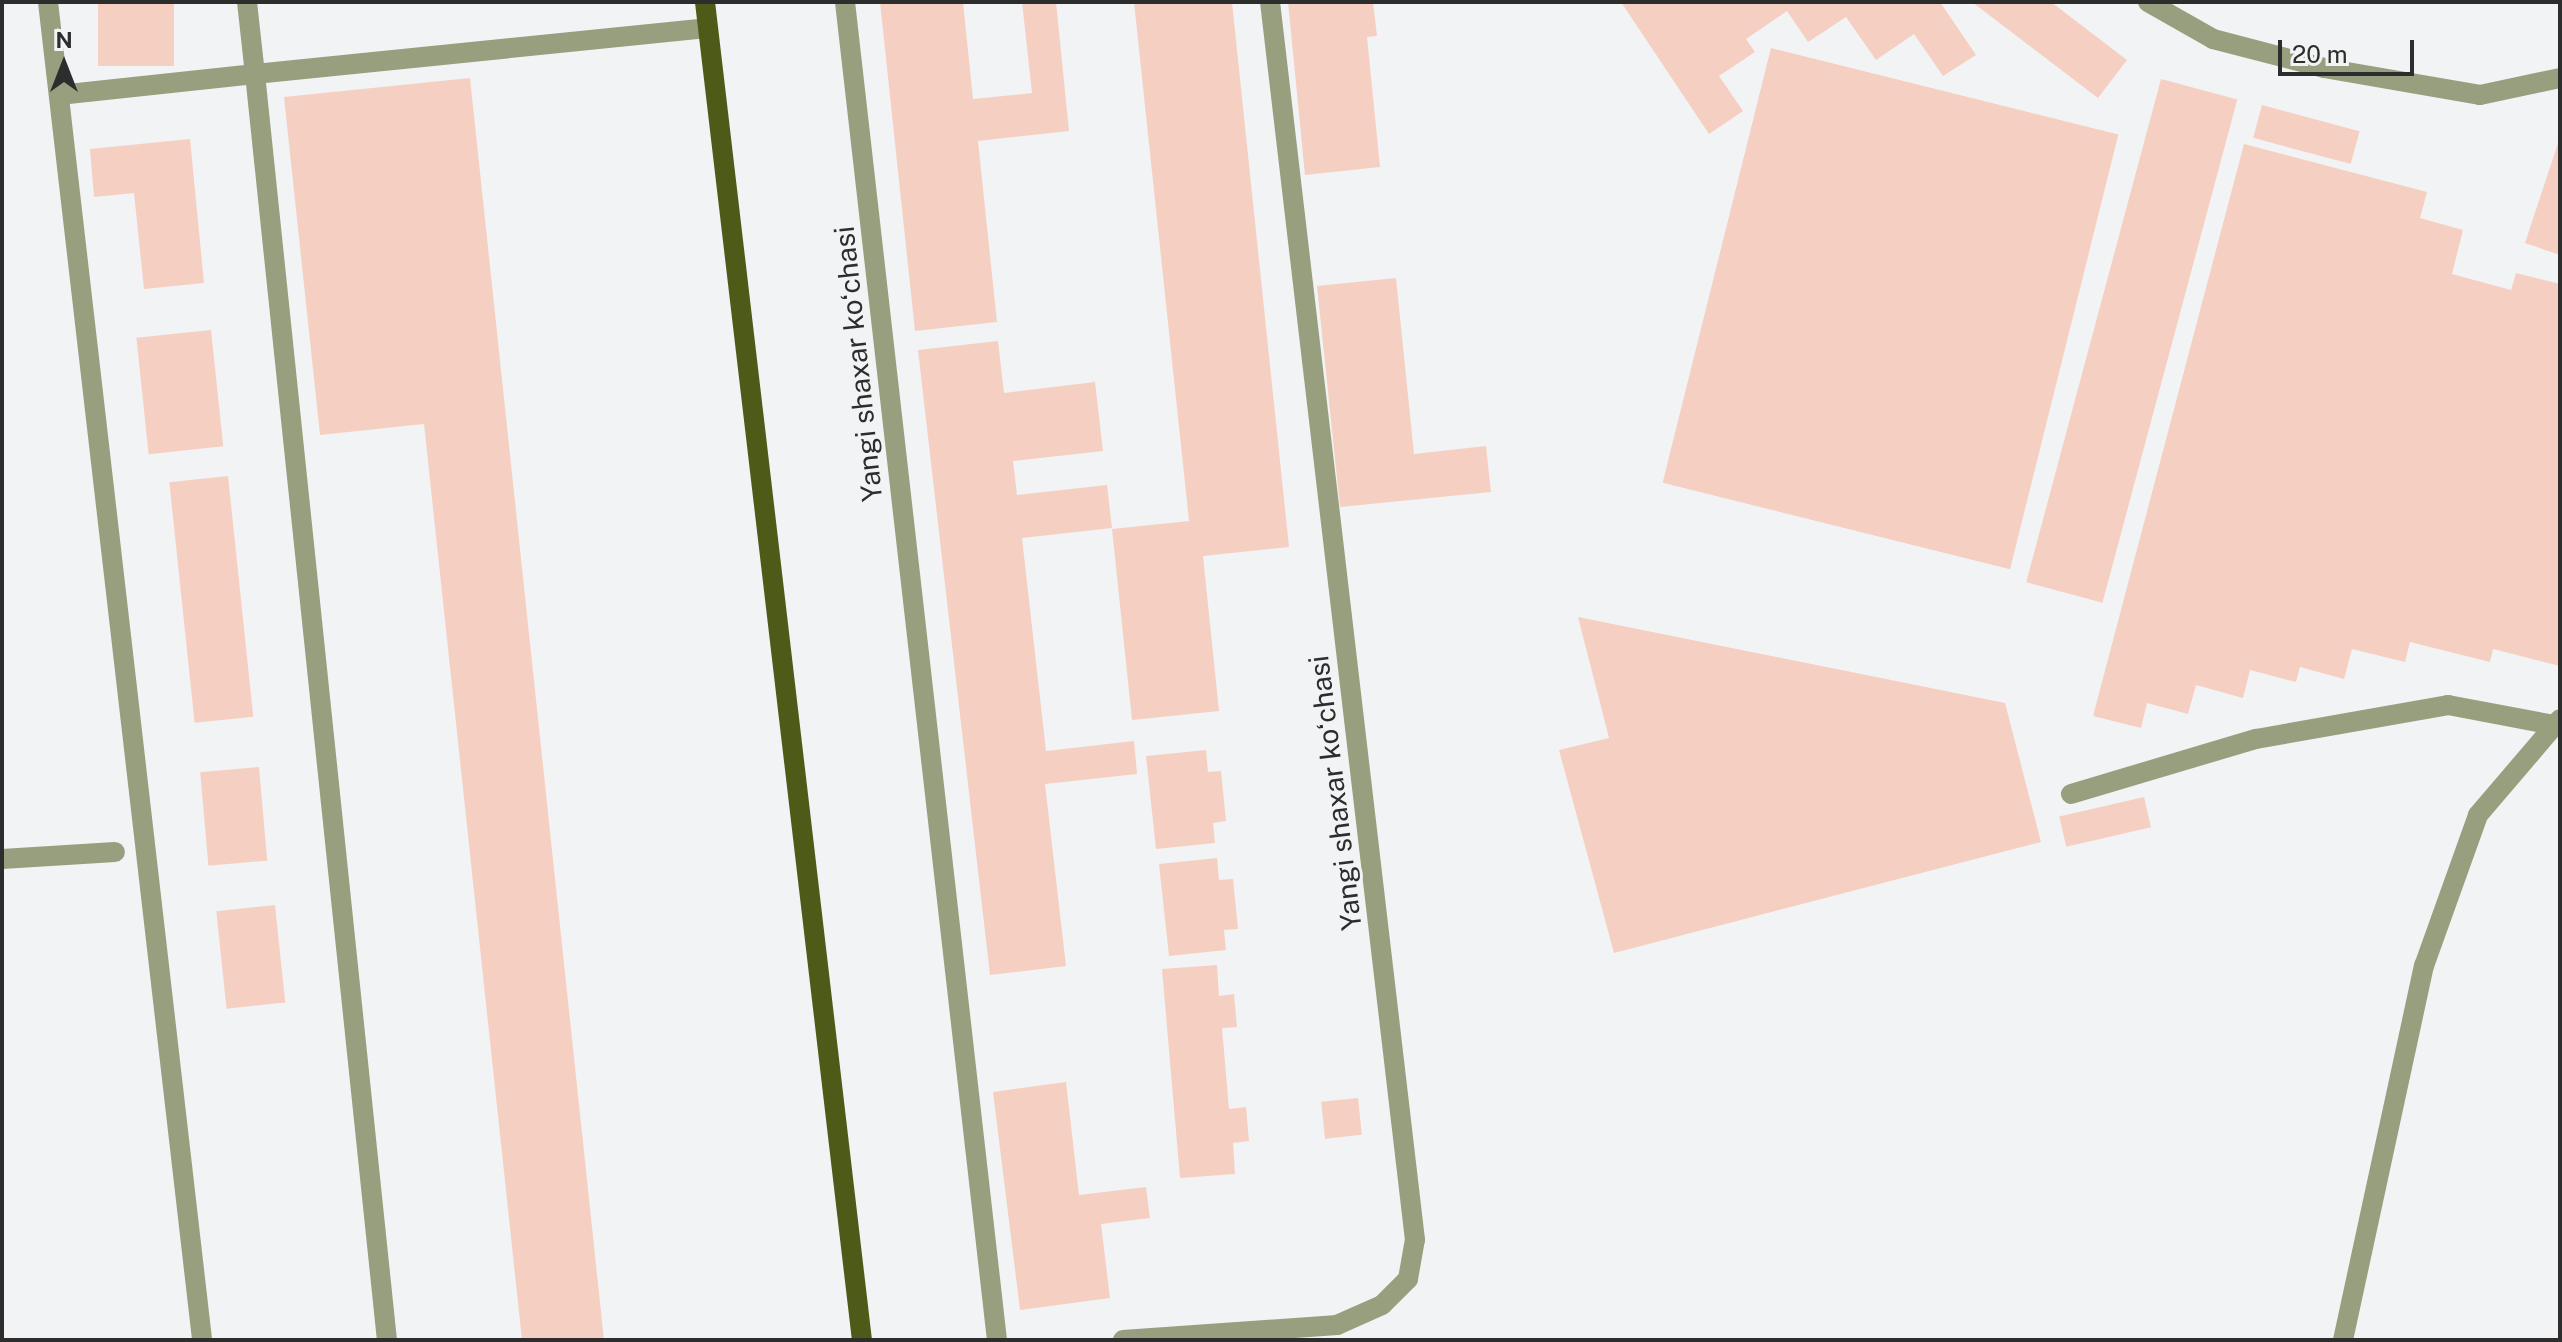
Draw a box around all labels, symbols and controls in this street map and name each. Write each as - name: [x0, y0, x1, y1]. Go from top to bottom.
- north arrow: [24, 24, 104, 104]
- scale bar: [2282, 24, 2418, 74]
- text: N: [55, 27, 73, 53]
- text: 20 m: [2292, 40, 2348, 68]
- street label: Yangi shaxar koʻchasi: [827, 225, 889, 503]
- street label: Yangi shaxar koʻchasi: [1301, 654, 1369, 932]

